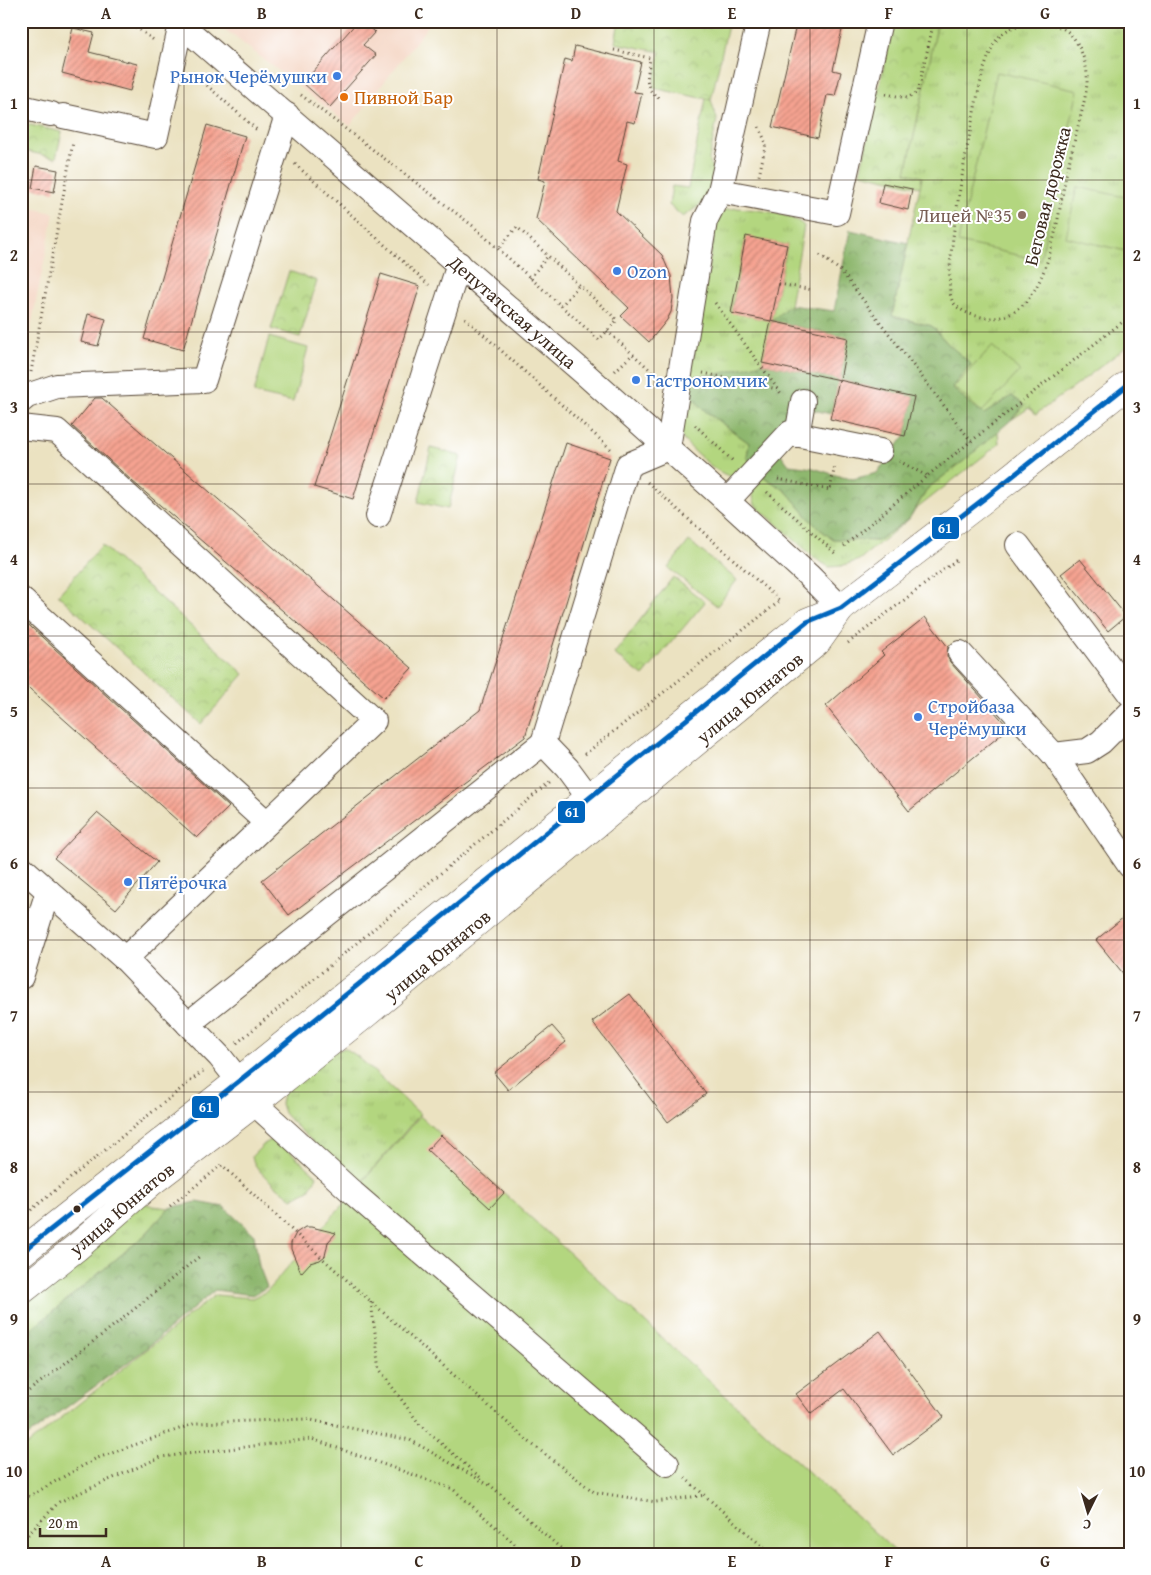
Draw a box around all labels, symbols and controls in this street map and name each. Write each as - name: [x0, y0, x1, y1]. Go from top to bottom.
- text: A: [101, 1, 112, 25]
- text: B: [257, 1, 267, 25]
- text: C: [414, 1, 424, 25]
- text: D: [571, 1, 581, 25]
- text: E: [728, 1, 737, 25]
- text: F: [885, 1, 893, 25]
- text: G: [1040, 1, 1050, 25]
- place label: Рынок Черёмушки: [170, 62, 327, 90]
- marker: Рынок Черёмушки: [331, 70, 343, 82]
- place label: Пивной Бар: [354, 83, 453, 111]
- text: 1: [10, 91, 18, 115]
- marker: Пивной Бар: [338, 91, 350, 103]
- text: 1: [1133, 91, 1141, 115]
- street label: Беговая дорожка: [1016, 124, 1078, 268]
- place label: Лицей №35: [917, 201, 1012, 229]
- marker: Лицей №35: [1016, 209, 1028, 221]
- text: 2: [10, 243, 18, 267]
- text: 2: [1133, 243, 1141, 267]
- street label: Депутатская улица: [442, 247, 583, 375]
- place label: Ozon: [627, 257, 668, 285]
- marker: Ozon: [611, 265, 623, 277]
- place label: Гастрономчик: [646, 366, 768, 394]
- marker: Гастрономчик: [630, 374, 642, 386]
- text: 3: [10, 395, 18, 419]
- text: 3: [1133, 395, 1141, 419]
- line badge: 61: [931, 516, 960, 540]
- text: 61: [938, 518, 952, 538]
- text: 4: [10, 547, 18, 571]
- text: 4: [1133, 547, 1141, 571]
- street label: улица Юннатов: [689, 645, 809, 751]
- place label: Стройбаза Черёмушки: [928, 692, 1027, 742]
- text: 5: [10, 699, 18, 723]
- text: 5: [1133, 699, 1141, 723]
- marker: Стройбаза Черёмушки: [912, 711, 924, 723]
- line badge: 61: [557, 800, 586, 824]
- text: 61: [565, 802, 579, 822]
- text: 6: [10, 851, 18, 875]
- text: 6: [1133, 851, 1141, 875]
- place label: Пятёрочка: [138, 868, 227, 896]
- marker: Пятёрочка: [122, 876, 134, 888]
- street label: улица Юннатов: [377, 902, 497, 1008]
- text: 7: [10, 1003, 18, 1027]
- text: 7: [1133, 1003, 1141, 1027]
- line badge: 61: [191, 1095, 220, 1119]
- text: 61: [199, 1097, 213, 1117]
- text: 8: [10, 1155, 18, 1179]
- street label: улица Юннатов: [62, 1155, 180, 1263]
- text: 8: [1133, 1155, 1141, 1179]
- unlabelled marker: [72, 1204, 82, 1214]
- text: 9: [10, 1307, 18, 1331]
- text: 9: [1133, 1307, 1141, 1331]
- text: 10: [6, 1459, 22, 1483]
- text: 10: [1129, 1459, 1145, 1483]
- north arrow: [1064, 1488, 1114, 1538]
- scale bar: [40, 1505, 106, 1537]
- text: 20 m: [48, 1512, 79, 1533]
- text: С: [1082, 1515, 1092, 1535]
- text: A: [101, 1549, 112, 1573]
- text: B: [257, 1549, 267, 1573]
- text: C: [414, 1549, 424, 1573]
- text: D: [571, 1549, 581, 1573]
- text: E: [728, 1549, 737, 1573]
- text: F: [885, 1549, 893, 1573]
- text: G: [1040, 1549, 1050, 1573]

